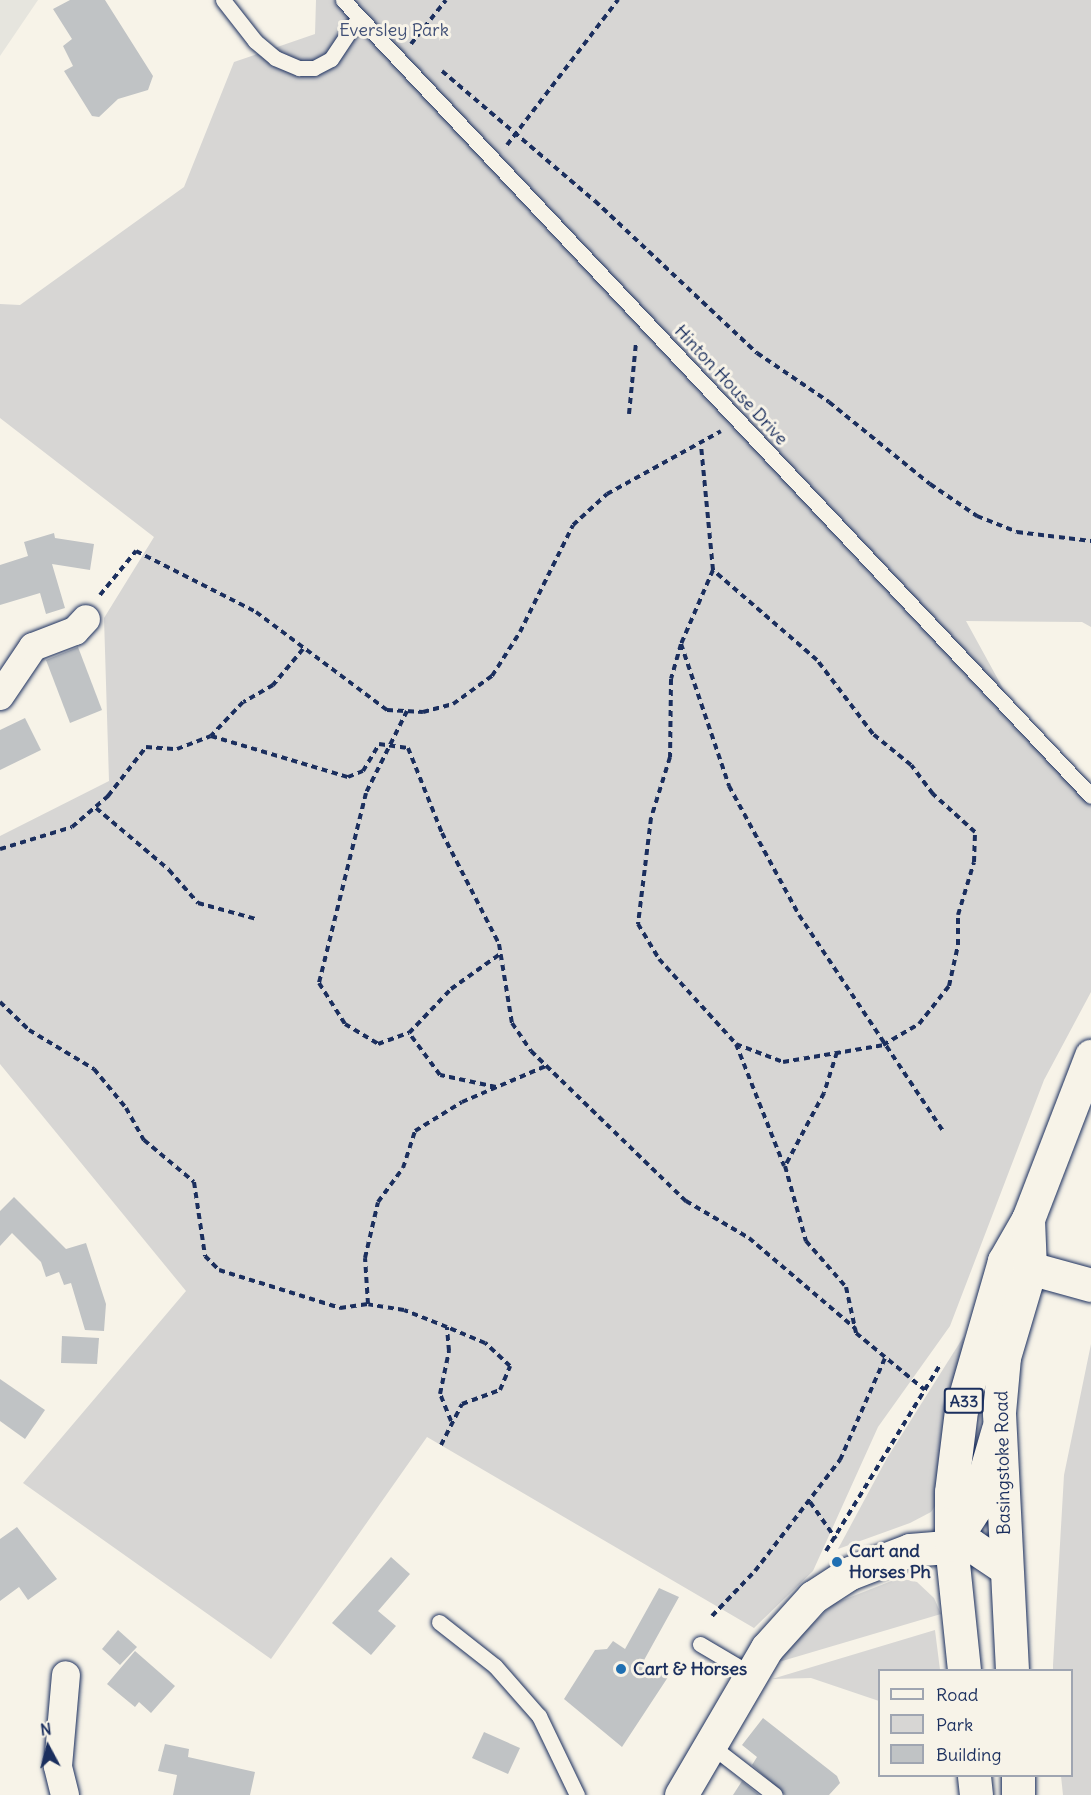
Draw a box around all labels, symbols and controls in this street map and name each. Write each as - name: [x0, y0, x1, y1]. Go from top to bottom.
- park label: Eversley Park: [339, 19, 449, 41]
- street label: Hinton House Drive: [670, 320, 792, 450]
- road number: A33: [943, 1388, 985, 1414]
- street label: Basingstoke Road: [991, 1391, 1015, 1535]
- place label: Cart and Horses Ph: [849, 1541, 931, 1584]
- marker: Cart and Horses Ph: [830, 1555, 844, 1569]
- place label: Cart & Horses: [633, 1658, 747, 1680]
- marker: Cart & Horses: [614, 1662, 628, 1676]
- legend: [878, 1669, 1073, 1777]
- text: Road: [936, 1683, 978, 1706]
- text: Park: [936, 1713, 973, 1736]
- north arrow: [18, 1717, 78, 1777]
- text: N: [39, 1719, 53, 1740]
- text: Building: [936, 1743, 1001, 1766]

